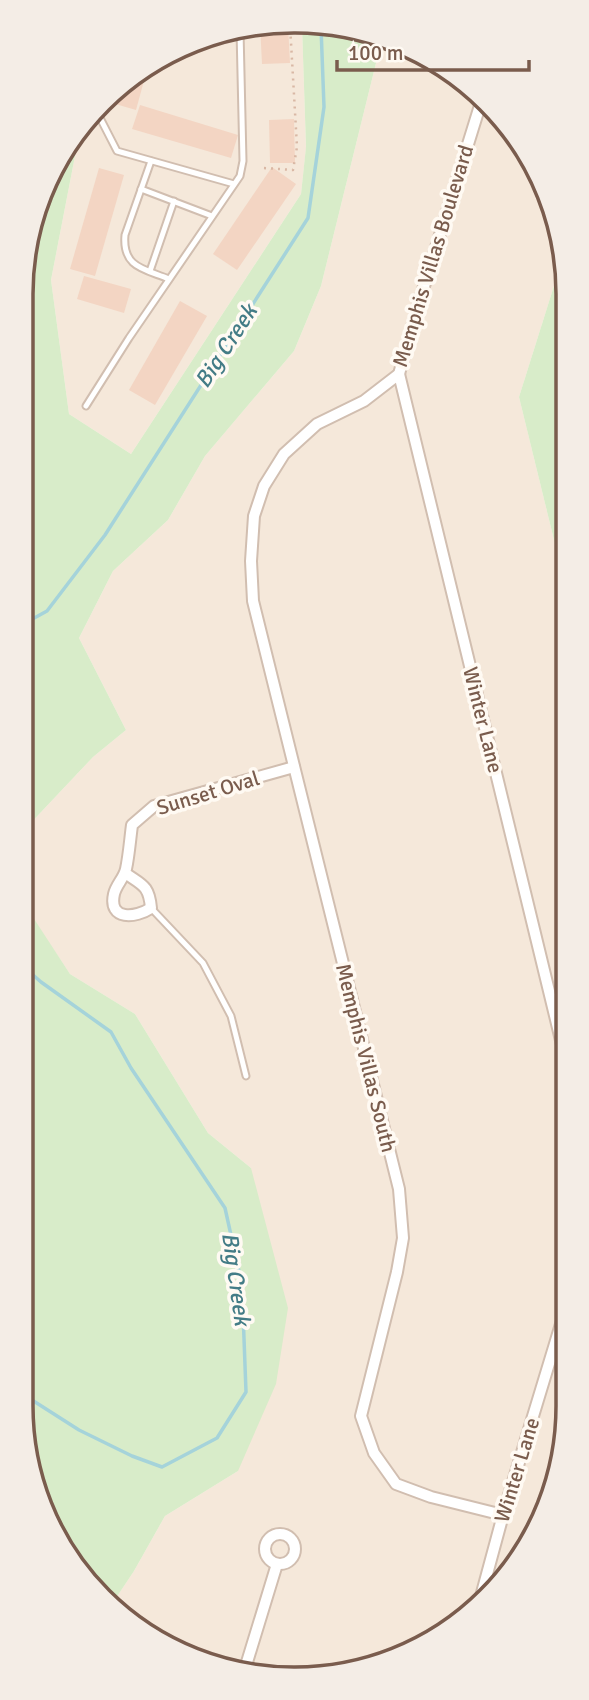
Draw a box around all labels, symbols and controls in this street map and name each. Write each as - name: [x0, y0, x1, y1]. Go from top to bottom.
- scale bar: [337, 28, 530, 72]
- text: 100 m: [348, 40, 403, 66]
- street label: Memphis Villas Boulevard: [387, 142, 479, 370]
- water label: Big Creek: [188, 297, 265, 393]
- street label: Winter Lane: [457, 664, 509, 776]
- street label: Sunset Oval: [153, 765, 263, 821]
- street label: Memphis Villas South: [330, 961, 402, 1155]
- water label: Big Creek: [215, 1231, 257, 1330]
- street label: Winter Lane: [489, 1414, 545, 1526]

